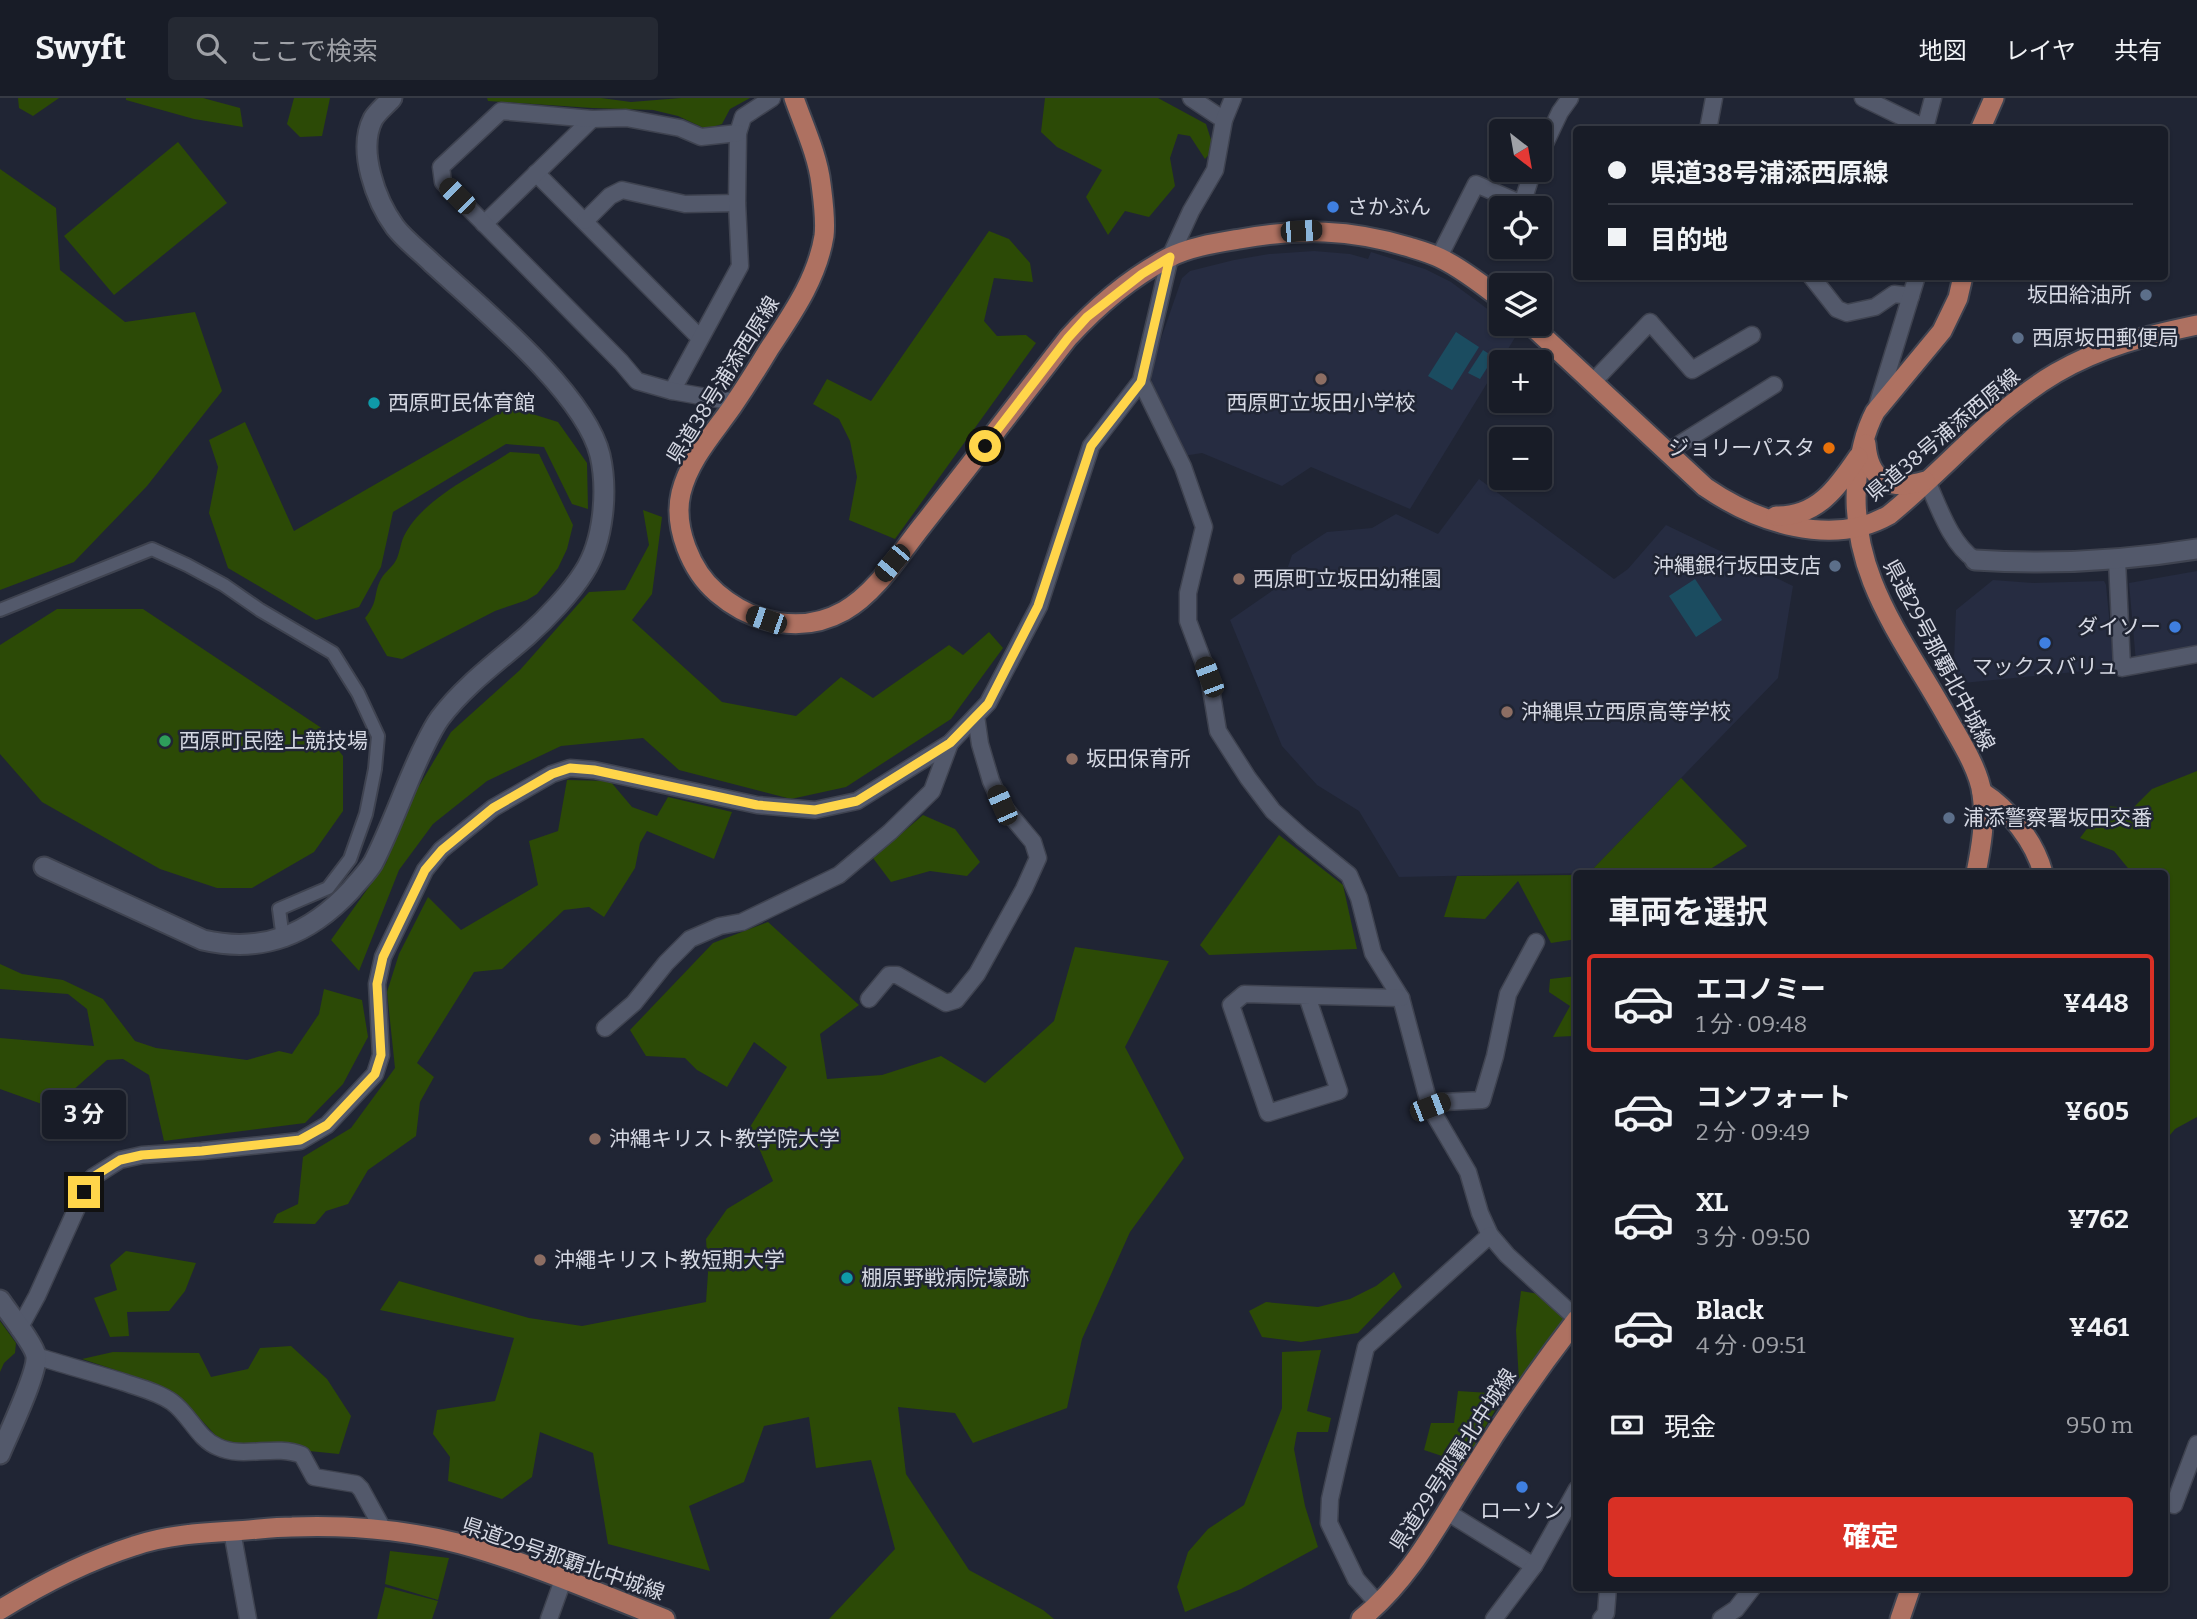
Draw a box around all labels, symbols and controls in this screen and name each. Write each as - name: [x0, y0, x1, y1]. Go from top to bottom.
- search box: [168, 17, 658, 80]
- text: Swyft: [35, 28, 126, 68]
- icon: search: [192, 29, 230, 67]
- text: ここで検索: [248, 36, 378, 67]
- text: 地図: [1919, 37, 1967, 65]
- text: レイヤ: [2005, 37, 2076, 65]
- text: 共有: [2114, 37, 2162, 65]
- north arrow: [1489, 119, 1552, 182]
- map controls: [1489, 119, 1552, 490]
- text: 県道38号浦添西原線: [1650, 158, 1889, 189]
- car: [435, 174, 480, 218]
- place label: さかぶん: [1347, 194, 1431, 220]
- button: locate: [1489, 196, 1552, 259]
- marker: さかぶん: [1325, 199, 1341, 215]
- car: [1280, 219, 1323, 243]
- text: 目的地: [1650, 225, 1728, 256]
- button: layers: [1489, 273, 1552, 336]
- place label: 坂田給油所: [2027, 282, 2132, 308]
- marker: 坂田給油所: [2138, 287, 2154, 303]
- street label: 県道38号浦添西原線: [661, 291, 785, 469]
- place label: 西原坂田郵便局: [2032, 325, 2179, 351]
- marker: 西原坂田郵便局: [2010, 330, 2026, 346]
- button: +: [1489, 350, 1552, 413]
- street label: 県道38号浦添西原線: [1861, 363, 2025, 507]
- marker: 西原町立坂田小学校: [1313, 371, 1329, 387]
- place label: 西原町民体育館: [388, 390, 535, 416]
- place label: 西原町立坂田小学校: [1227, 390, 1416, 416]
- marker: 西原町民体育館: [366, 395, 382, 411]
- button: −: [1489, 427, 1552, 490]
- route start: [969, 430, 1001, 462]
- place label: ジョリーパスタ: [1668, 435, 1815, 461]
- marker: ジョリーパスタ: [1821, 440, 1837, 456]
- car: [871, 540, 914, 586]
- place label: 沖縄銀行坂田支店: [1653, 553, 1821, 579]
- street label: 県道29号那覇北中城線: [1878, 555, 2000, 755]
- marker: 沖縄銀行坂田支店: [1827, 558, 1843, 574]
- place label: 西原町立坂田幼稚園: [1253, 566, 1442, 592]
- marker: 西原町立坂田幼稚園: [1231, 571, 1247, 587]
- car: [743, 603, 790, 637]
- place label: ダイソー: [2077, 614, 2161, 640]
- marker: ダイソー: [2167, 619, 2183, 635]
- marker: マックスバリュ: [2037, 635, 2053, 651]
- car: [1192, 654, 1227, 700]
- place label: マックスバリュ: [1972, 654, 2118, 680]
- place label: 沖縄県立西原高等学校: [1521, 699, 1731, 725]
- marker: 沖縄県立西原高等学校: [1499, 704, 1515, 720]
- place label: 西原町民陸上競技場: [179, 728, 368, 754]
- marker: 西原町民陸上競技場: [157, 733, 173, 749]
- place label: 坂田保育所: [1086, 746, 1191, 772]
- marker: 坂田保育所: [1064, 751, 1080, 767]
- car: [984, 782, 1021, 828]
- place label: 浦添警察署坂田交番: [1963, 805, 2152, 831]
- marker: 浦添警察署坂田交番: [1941, 810, 1957, 826]
- text: 車両を選択: [1608, 893, 1768, 931]
- icon: car: [1612, 972, 1675, 1035]
- text: エコノミー: [1696, 974, 1826, 1005]
- text: ¥448: [2063, 988, 2129, 1019]
- text: 1 分 · 09:48: [1696, 1010, 1807, 1038]
- icon: car: [1612, 1080, 1675, 1143]
- text: コンフォート: [1696, 1082, 1851, 1113]
- callout: 3 分: [42, 1090, 126, 1140]
- car: [1407, 1090, 1454, 1124]
- text: ¥605: [2065, 1096, 2129, 1127]
- text: 3 分: [64, 1100, 104, 1128]
- text: 2 分 · 09:49: [1696, 1118, 1810, 1146]
- place label: 沖縄キリスト教学院大学: [609, 1126, 840, 1152]
- marker: 沖縄キリスト教学院大学: [587, 1131, 603, 1147]
- route end: [68, 1176, 100, 1208]
- text: XL: [1696, 1187, 1728, 1218]
- icon: car: [1612, 1188, 1675, 1251]
- text: ¥762: [2068, 1204, 2129, 1235]
- text: 3 分 · 09:50: [1696, 1223, 1811, 1251]
- place label: 沖繩キリスト教短期大学: [554, 1247, 785, 1273]
- marker: 沖繩キリスト教短期大学: [532, 1252, 548, 1268]
- place label: 棚原野戦病院壕跡: [861, 1265, 1029, 1291]
- marker: 棚原野戦病院壕跡: [839, 1270, 855, 1286]
- text: Black: [1696, 1295, 1764, 1326]
- icon: car: [1612, 1296, 1675, 1359]
- text: ¥461: [2069, 1312, 2129, 1343]
- text: 4 分 · 09:51: [1696, 1331, 1806, 1359]
- street label: 県道29号那覇北中城線: [1384, 1364, 1522, 1556]
- icon: cash: [1608, 1406, 1646, 1444]
- text: 950 m: [2066, 1411, 2133, 1439]
- text: 現金: [1664, 1412, 1716, 1443]
- marker: ローソン: [1514, 1479, 1530, 1495]
- button: 確定: [1608, 1497, 2133, 1577]
- place label: ローソン: [1480, 1498, 1564, 1524]
- street label: 県道29号那覇北中城線: [458, 1512, 668, 1606]

